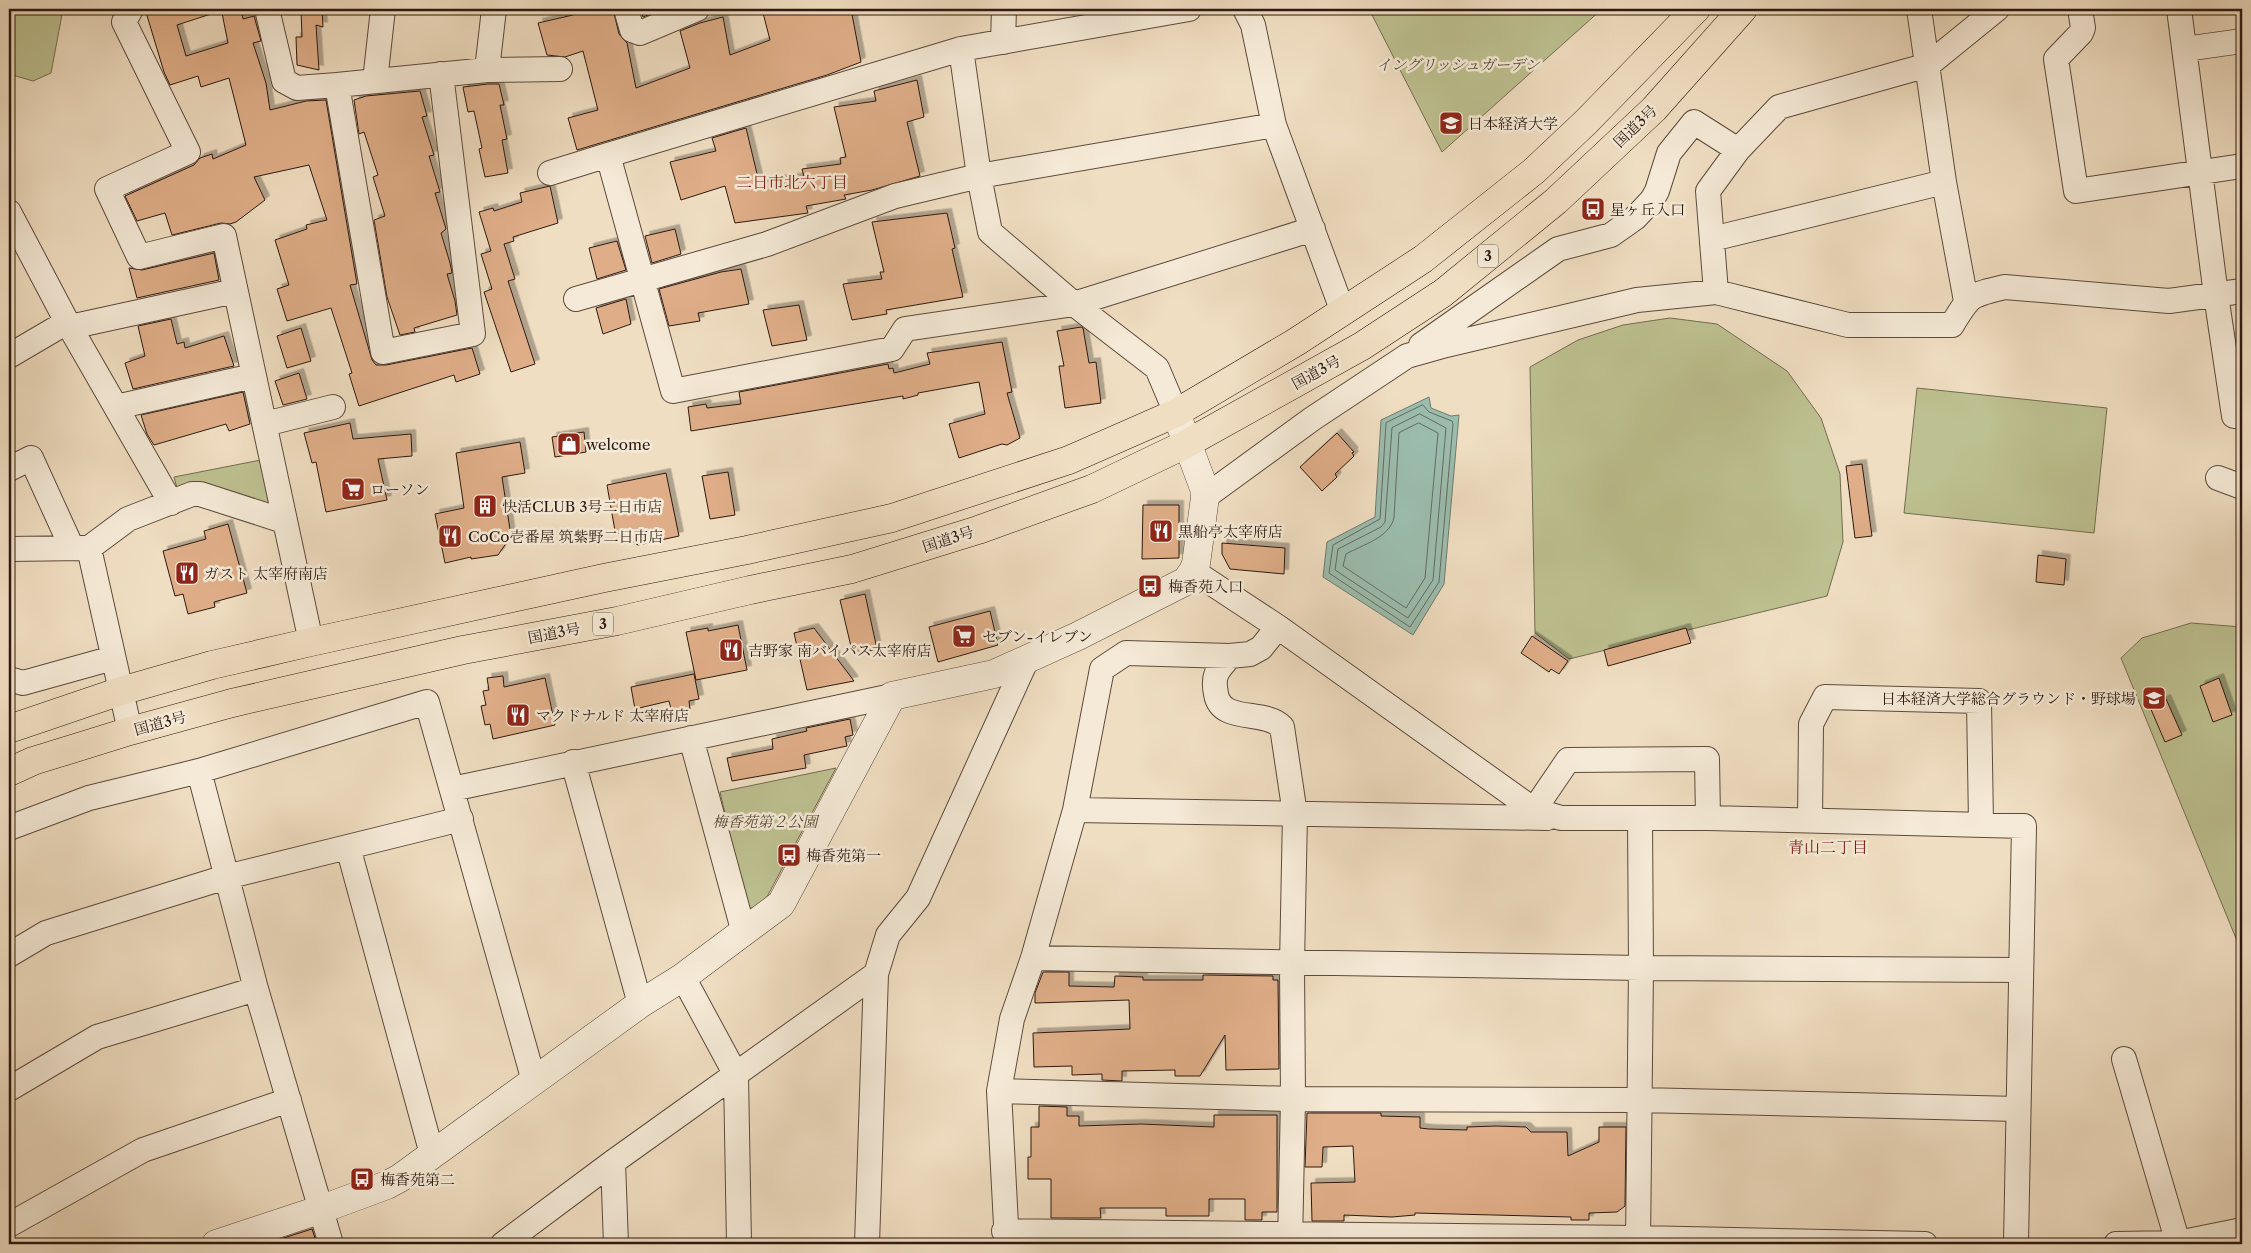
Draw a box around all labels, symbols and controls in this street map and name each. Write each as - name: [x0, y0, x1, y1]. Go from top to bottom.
- park label: イングリッシュガーデン: [1376, 55, 1541, 74]
- street label: 国道3号: [1609, 101, 1661, 151]
- school or university icon: 日本経済大学: [1438, 110, 1464, 136]
- place label: 日本経済大学: [1468, 114, 1558, 133]
- district label: 二日市北六丁目: [736, 172, 848, 192]
- bus stop icon: 星ヶ丘入口: [1580, 196, 1606, 222]
- place label: 星ヶ丘入口: [1610, 200, 1685, 219]
- road number: 3: [1478, 245, 1498, 268]
- street label: 国道3号: [1288, 351, 1344, 393]
- shop icon: welcome: [556, 431, 582, 457]
- place label: welcome: [585, 435, 650, 454]
- supermarket icon: ローソン: [340, 476, 366, 502]
- place label: ローソン: [370, 480, 429, 499]
- building icon: 快活CLUB 3号二日市店: [472, 493, 498, 519]
- place label: 快活CLUB 3号二日市店: [502, 497, 663, 516]
- restaurant icon: 黒船亭太宰府店: [1148, 518, 1174, 544]
- street label: 国道3号: [920, 522, 976, 556]
- place label: 黒船亭太宰府店: [1178, 522, 1283, 541]
- restaurant icon: CoCo壱番屋 筑紫野二日市店: [437, 523, 463, 549]
- place label: CoCo壱番屋 筑紫野二日市店: [468, 527, 664, 546]
- restaurant icon: ガスト 太宰府南店: [174, 560, 200, 586]
- place label: ガスト 太宰府南店: [204, 564, 328, 583]
- bus stop icon: 梅香苑入口: [1137, 573, 1163, 599]
- place label: 梅香苑入口: [1168, 577, 1243, 596]
- road number: 3: [593, 612, 613, 636]
- street label: 国道3号: [526, 619, 582, 647]
- supermarket icon: セブン-イレブン: [951, 623, 977, 649]
- place label: セブン-イレブン: [982, 627, 1093, 646]
- restaurant icon: 吉野家 南バイパス太宰府店: [718, 637, 744, 663]
- place label: 吉野家 南バイパス太宰府店: [748, 641, 932, 660]
- school or university icon: 日本経済大学総合グラウンド・野球場: [2141, 685, 2167, 711]
- place label: 日本経済大学総合グラウンド・野球場: [1881, 689, 2136, 708]
- restaurant icon: マクドナルド 太宰府店: [505, 702, 531, 728]
- place label: マクドナルド 太宰府店: [536, 706, 689, 725]
- street label: 国道3号: [132, 707, 188, 739]
- park label: 梅香苑第２公園: [712, 812, 820, 831]
- district label: 青山二丁目: [1788, 837, 1868, 857]
- bus stop icon: 梅香苑第一: [776, 842, 802, 868]
- place label: 梅香苑第一: [806, 846, 881, 865]
- bus stop icon: 梅香苑第二: [349, 1166, 375, 1192]
- place label: 梅香苑第二: [380, 1170, 455, 1189]

